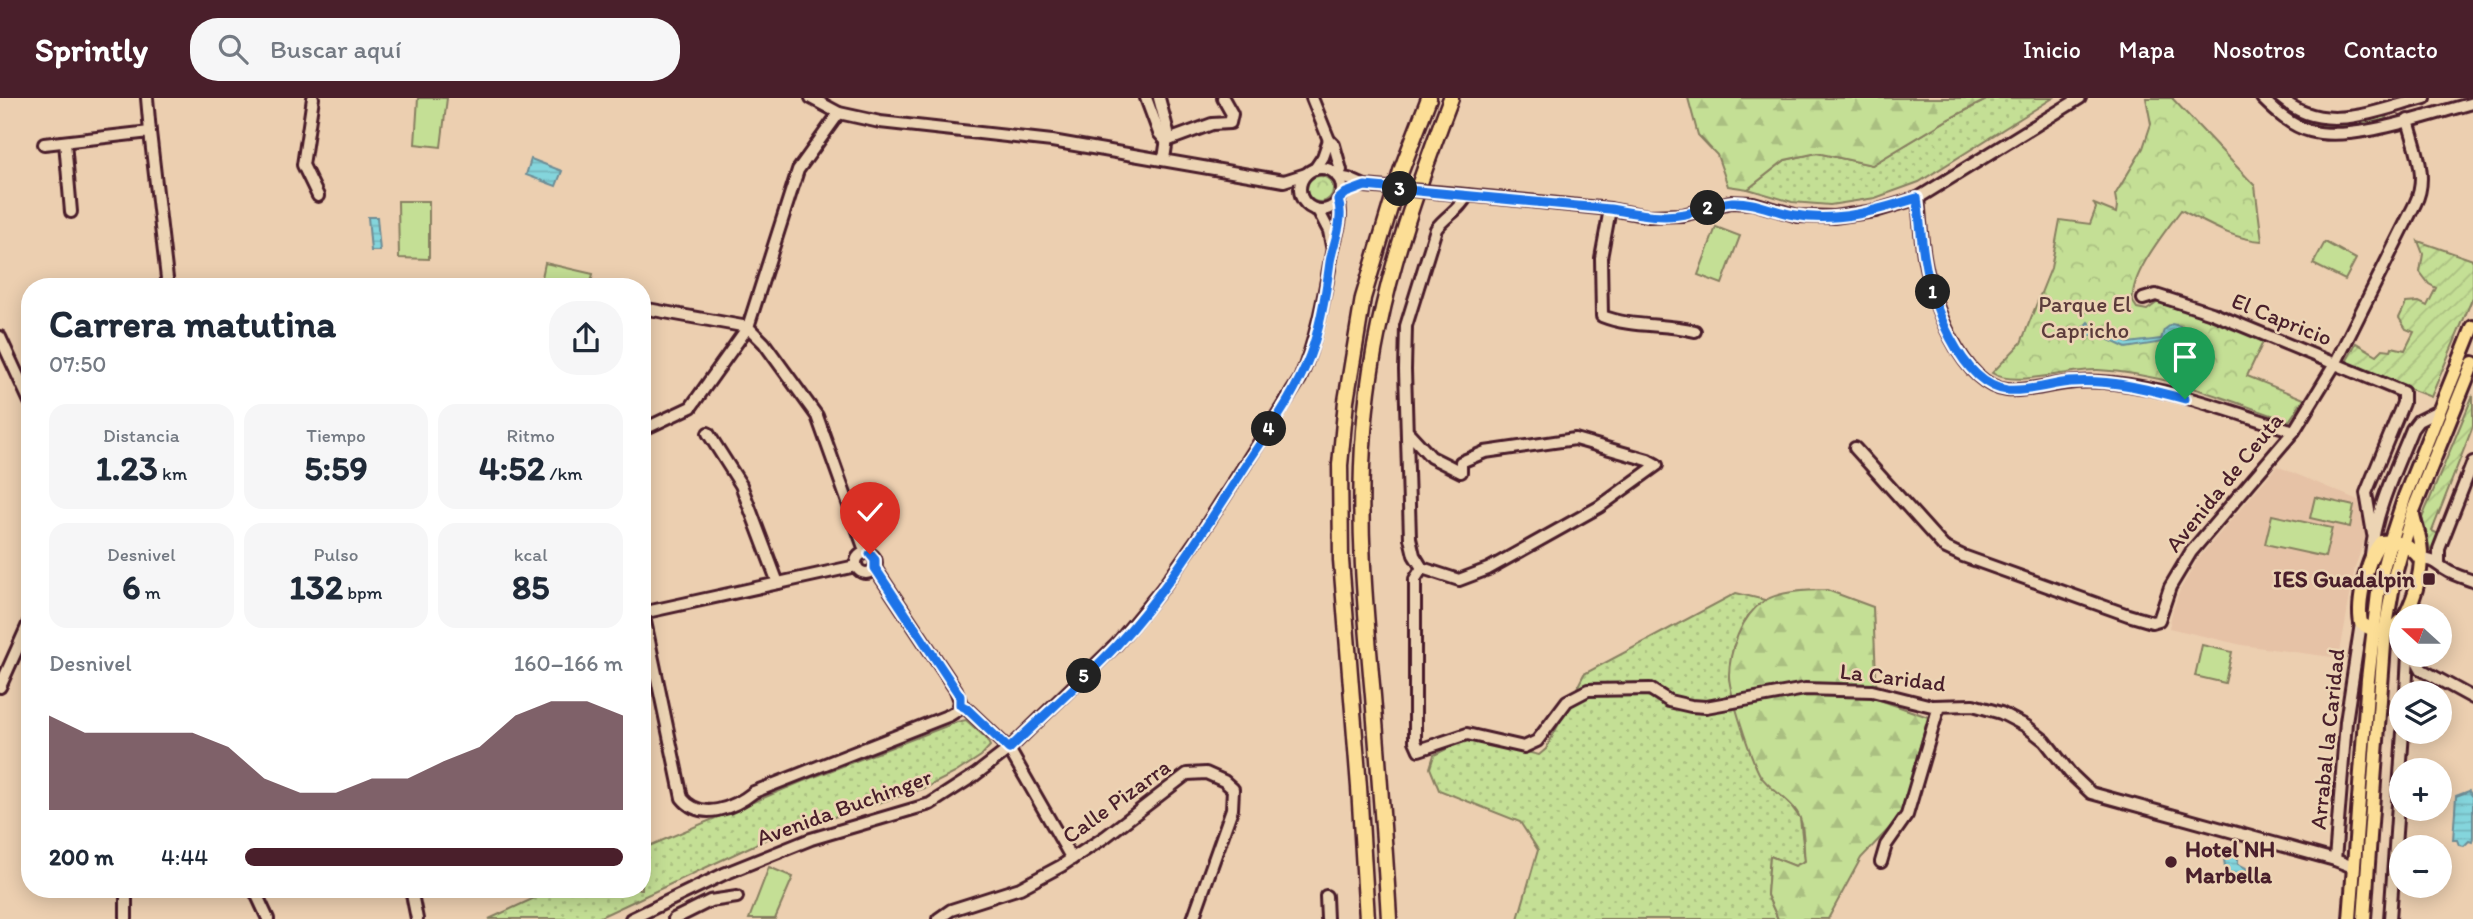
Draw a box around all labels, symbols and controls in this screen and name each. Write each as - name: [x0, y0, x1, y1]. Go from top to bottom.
- search box: [190, 18, 680, 81]
- text: Sprintly: [35, 30, 148, 69]
- icon: search: [214, 30, 252, 68]
- text: Buscar aquí: [270, 33, 401, 65]
- text: Inicio: [2023, 35, 2081, 64]
- text: Mapa: [2119, 35, 2175, 64]
- text: Nosotros: [2213, 35, 2305, 64]
- text: Contacto: [2343, 35, 2438, 64]
- pin: 3: [1382, 172, 1418, 206]
- text: 3: [1394, 177, 1405, 200]
- pin: 2: [1690, 190, 1726, 226]
- text: 2: [1703, 196, 1713, 219]
- pin: 1: [1916, 274, 1951, 310]
- text: 1: [1928, 280, 1937, 303]
- street label: El Capricio: [2228, 286, 2336, 352]
- park label: Parque El Capricho: [2038, 290, 2132, 344]
- text: Carrera matutina: [49, 301, 336, 347]
- button: share: [549, 301, 623, 375]
- pin: [2155, 327, 2215, 399]
- icon: arrive: [2166, 338, 2204, 376]
- text: 07:50: [49, 350, 106, 378]
- street label: Avenida de Ceuta: [2159, 406, 2289, 557]
- pin: 4: [1252, 412, 1286, 446]
- text: 4: [1263, 417, 1274, 440]
- text: Distancia: [103, 424, 180, 447]
- text: Tiempo: [306, 424, 366, 447]
- text: Ritmo: [506, 424, 555, 447]
- text: 1.23: [95, 447, 158, 489]
- text: 5:59: [304, 447, 368, 489]
- text: 4:52: [479, 447, 545, 489]
- text: km: [158, 462, 187, 485]
- text: /km: [545, 462, 583, 485]
- pin: [840, 482, 900, 554]
- icon: check: [851, 493, 889, 531]
- text: Desnivel: [107, 543, 176, 566]
- text: Pulso: [314, 543, 358, 566]
- text: kcal: [514, 543, 548, 566]
- place label: IES Guadalpin: [2273, 565, 2416, 593]
- text: 6: [122, 566, 140, 608]
- text: 132: [289, 566, 343, 608]
- text: 85: [512, 566, 549, 608]
- marker: IES Guadalpin: [2421, 571, 2437, 587]
- text: m: [140, 581, 161, 604]
- text: bpm: [343, 581, 383, 604]
- north arrow: [2389, 604, 2452, 667]
- map controls: [2389, 604, 2452, 898]
- street label: Arrabal la Caridad: [2304, 647, 2350, 831]
- text: Desnivel: [49, 649, 132, 677]
- text: 160–166 m: [514, 649, 623, 677]
- street label: La Caridad: [1838, 657, 1948, 697]
- pin: 5: [1066, 658, 1102, 694]
- text: 5: [1079, 664, 1088, 687]
- button: layers: [2389, 681, 2452, 744]
- street label: Calle Pizarra: [1057, 752, 1175, 850]
- button: +: [2389, 758, 2452, 821]
- street label: Avenida Buchinger: [753, 762, 936, 852]
- place label: Hotel NH Marbella: [2185, 835, 2275, 889]
- button: −: [2389, 835, 2452, 898]
- text: 200 m: [49, 843, 114, 871]
- text: 4:44: [161, 843, 208, 871]
- marker: Hotel NH Marbella: [2163, 854, 2179, 870]

